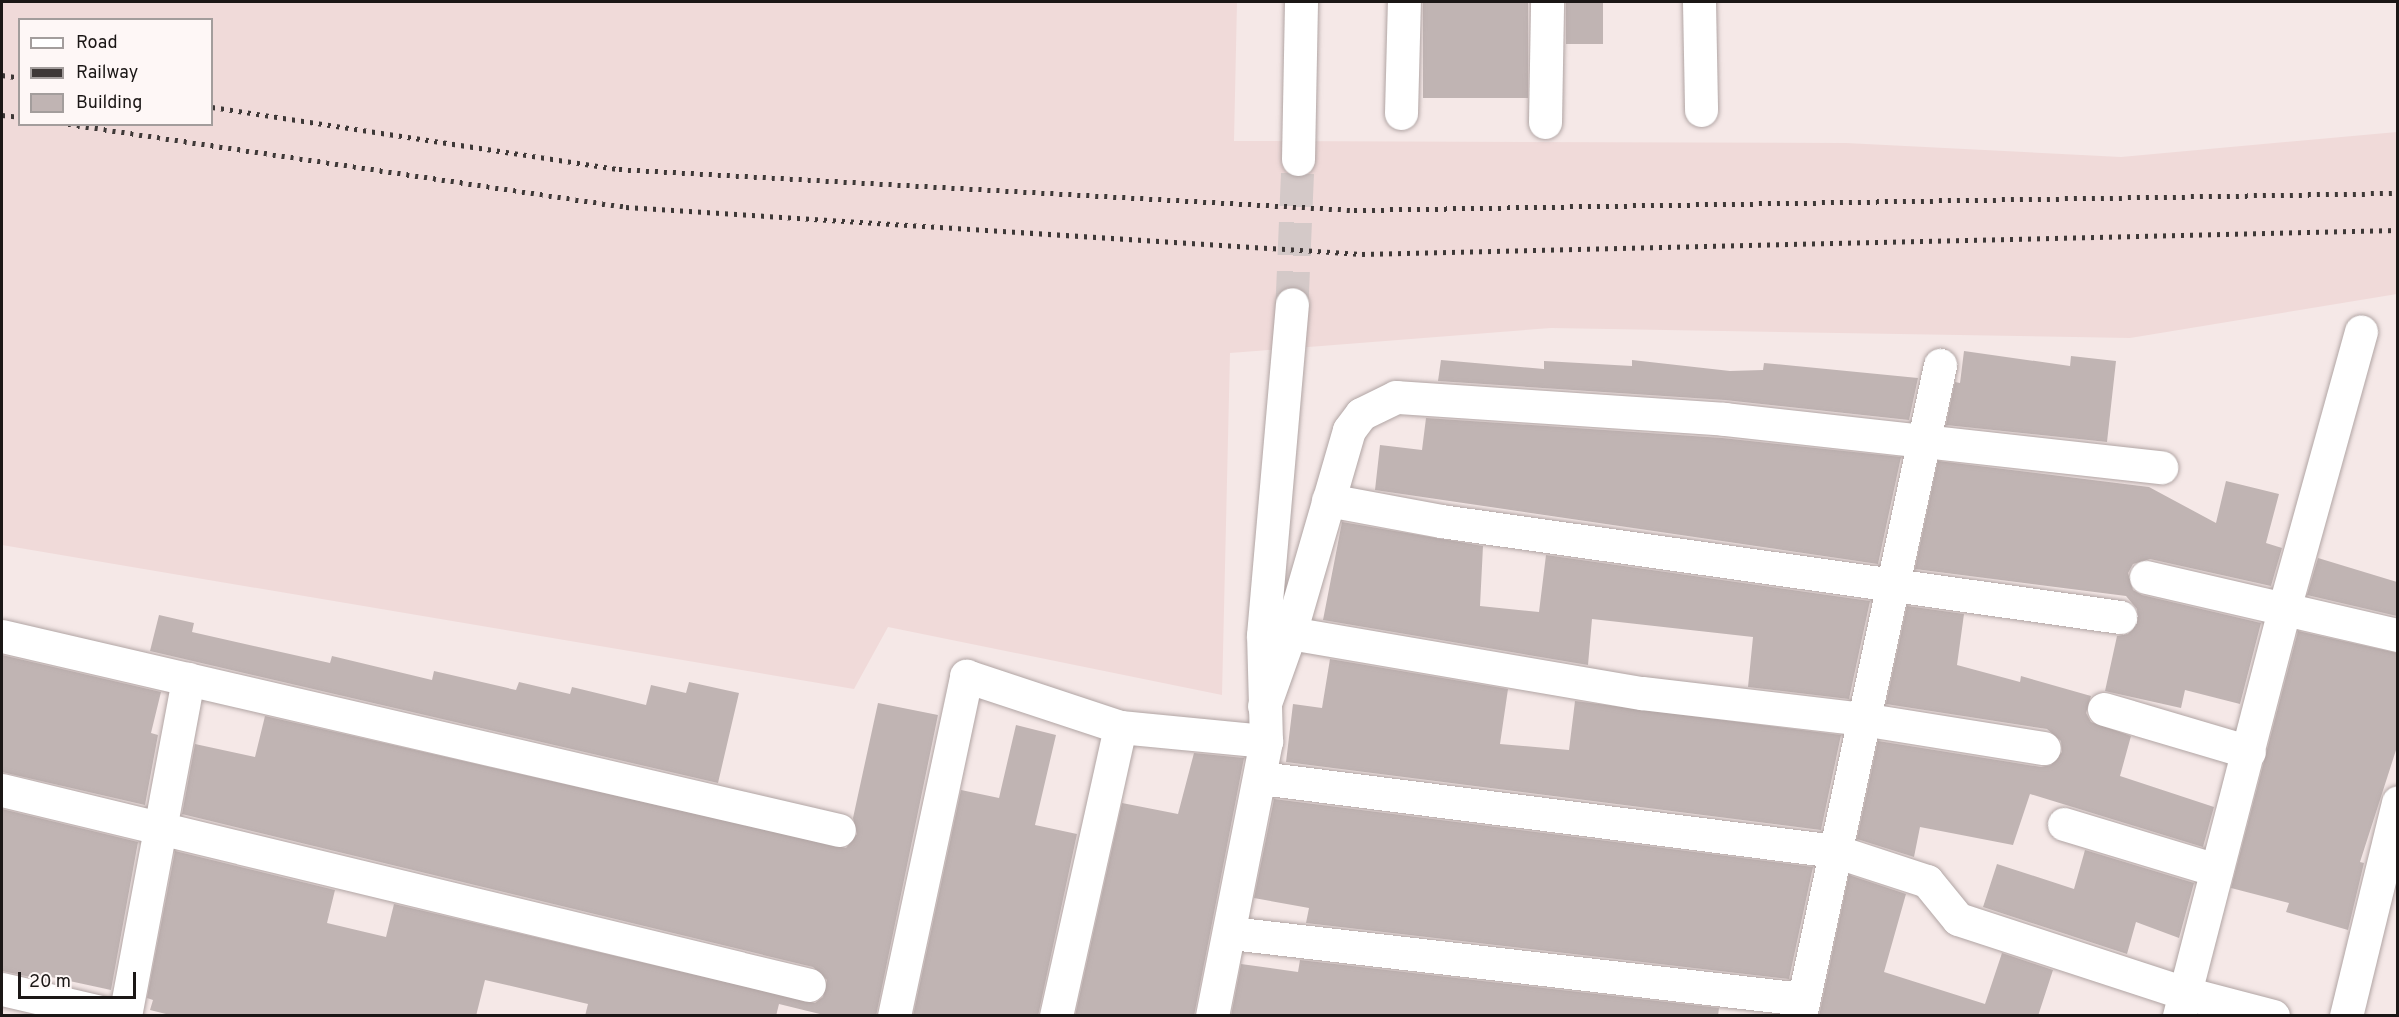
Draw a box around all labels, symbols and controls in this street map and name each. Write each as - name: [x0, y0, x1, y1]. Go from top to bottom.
- legend: [18, 18, 213, 126]
- text: Road: [76, 32, 118, 55]
- text: Railway: [76, 62, 138, 85]
- text: Building: [76, 92, 142, 115]
- scale bar: [21, 960, 140, 998]
- text: 20 m: [29, 971, 71, 994]

